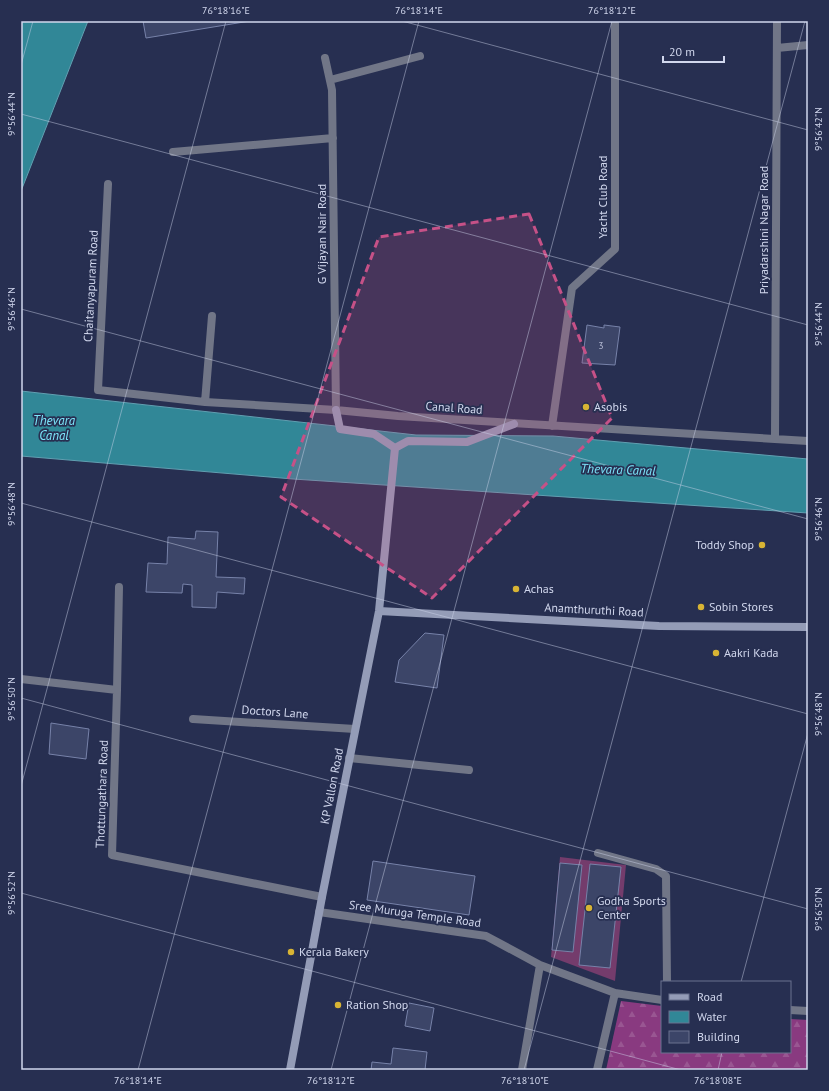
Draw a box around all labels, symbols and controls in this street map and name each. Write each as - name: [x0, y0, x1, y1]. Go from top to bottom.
- text: 76°18'16"E: [202, 4, 250, 17]
- text: 76°18'14"E: [395, 4, 443, 17]
- text: 76°18'12"E: [588, 4, 636, 17]
- scale bar: [663, 38, 724, 64]
- text: 20 m: [669, 44, 695, 59]
- text: 9°56'44"N: [5, 92, 18, 136]
- text: 9°56'42"N: [812, 107, 825, 151]
- street label: Yacht Club Road: [595, 156, 610, 238]
- street label: Priyadarshini Nagar Road: [756, 166, 771, 294]
- street label: G Vijayan Nair Road: [314, 184, 329, 284]
- street label: Chaitanyapuram Road: [80, 230, 101, 342]
- text: 9°56'46"N: [5, 287, 18, 331]
- text: 9°56'44"N: [812, 302, 825, 346]
- house number: 3: [598, 339, 604, 352]
- street label: Canal Road: [425, 398, 483, 417]
- place label: Asobis: [594, 399, 627, 414]
- marker: Asobis: [581, 402, 591, 412]
- water label: Thevara Canal: [33, 412, 76, 444]
- water label: Thevara Canal: [580, 460, 656, 479]
- text: 9°56'48"N: [5, 482, 18, 526]
- text: 9°56'46"N: [812, 497, 825, 541]
- place label: Toddy Shop: [695, 537, 754, 552]
- marker: Toddy Shop: [757, 540, 767, 550]
- place label: Achas: [524, 581, 554, 596]
- marker: Achas: [511, 584, 521, 594]
- street label: Anamthuruthi Road: [544, 599, 644, 620]
- place label: Sobin Stores: [709, 599, 773, 614]
- marker: Sobin Stores: [696, 602, 706, 612]
- place label: Aakri Kada: [724, 645, 779, 660]
- marker: Aakri Kada: [711, 648, 721, 658]
- text: 9°56'50"N: [5, 677, 18, 721]
- text: 9°56'48"N: [812, 692, 825, 736]
- street label: Doctors Lane: [241, 702, 309, 721]
- street label: Thottungathara Road: [92, 740, 111, 848]
- street label: KP Vallon Road: [317, 747, 346, 825]
- text: 9°56'52"N: [5, 871, 18, 915]
- text: 9°56'50"N: [812, 887, 825, 931]
- place label: Godha Sports Center: [597, 893, 666, 922]
- street label: Sree Muruga Temple Road: [348, 897, 482, 930]
- marker: Godha Sports Center: [584, 903, 594, 913]
- place label: Kerala Bakery: [299, 944, 369, 959]
- marker: Kerala Bakery: [286, 947, 296, 957]
- legend: [661, 981, 791, 1053]
- text: Road: [697, 989, 722, 1004]
- place label: Ration Shop: [346, 997, 408, 1012]
- marker: Ration Shop: [333, 1000, 343, 1010]
- text: Water: [697, 1009, 727, 1024]
- text: Building: [697, 1029, 740, 1044]
- text: 76°18'14"E: [114, 1074, 162, 1087]
- text: 76°18'12"E: [307, 1074, 355, 1087]
- text: 76°18'10"E: [501, 1074, 549, 1087]
- text: 76°18'08"E: [694, 1074, 742, 1087]

